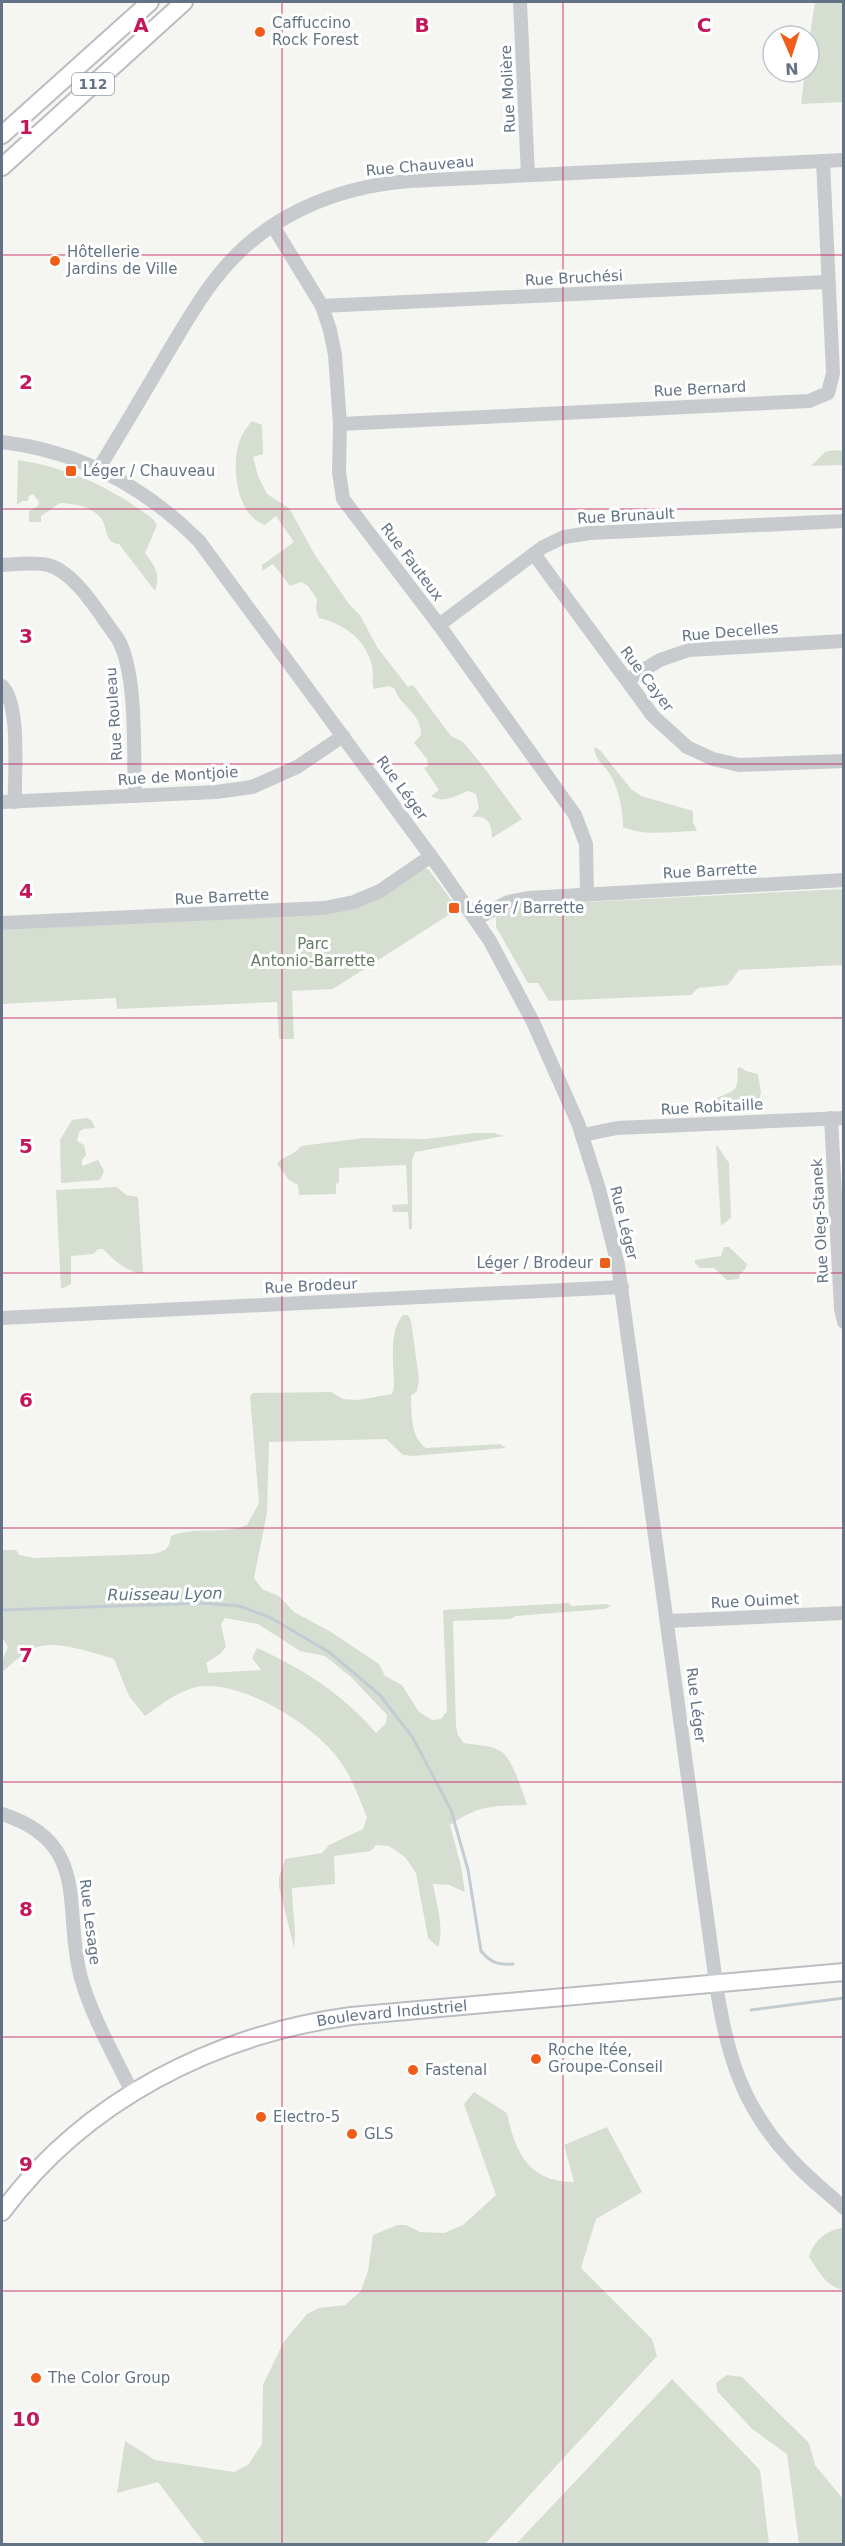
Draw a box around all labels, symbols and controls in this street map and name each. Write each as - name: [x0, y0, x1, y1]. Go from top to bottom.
- text: A: [133, 13, 149, 37]
- text: B: [414, 13, 430, 37]
- text: C: [697, 13, 711, 37]
- place label: Caffuccino Rock Forest: [272, 14, 359, 49]
- north arrow: [761, 24, 821, 84]
- marker: Caffuccino Rock Forest: [253, 25, 267, 39]
- street label: Rue Molière: [497, 45, 519, 133]
- text: N: [785, 59, 799, 78]
- road number: 112: [72, 73, 114, 95]
- text: 1: [19, 115, 33, 139]
- street label: Rue Chauveau: [365, 152, 475, 180]
- place label: Hôtellerie Jardins de Ville: [66, 243, 177, 278]
- marker: Hôtellerie Jardins de Ville: [48, 254, 62, 268]
- street label: Rue Bruchési: [525, 266, 623, 290]
- text: 2: [19, 370, 33, 394]
- street label: Rue Bernard: [653, 378, 747, 400]
- place label: Léger / Chauveau: [83, 462, 215, 480]
- marker: Léger / Chauveau: [64, 464, 78, 478]
- street label: Rue Brunault: [577, 504, 675, 528]
- street label: Rue Fauteux: [377, 520, 447, 605]
- street label: Rue Decelles: [681, 619, 779, 645]
- text: 3: [19, 624, 33, 648]
- street label: Rue Cayer: [617, 643, 678, 716]
- street label: Rue Rouleau: [102, 667, 126, 761]
- street label: Rue Léger: [373, 752, 432, 824]
- street label: Rue de Montjoie: [117, 763, 239, 789]
- street label: Rue Barrette: [662, 860, 758, 882]
- text: 4: [19, 879, 33, 903]
- street label: Rue Barrette: [174, 886, 270, 908]
- place label: Léger / Barrette: [466, 899, 584, 917]
- marker: Léger / Barrette: [447, 901, 461, 915]
- park label: Parc Antonio-Barrette: [251, 935, 375, 970]
- street label: Rue Robitaille: [660, 1095, 764, 1119]
- text: 5: [19, 1134, 33, 1158]
- street label: Rue Oleg-Stanek: [808, 1158, 832, 1284]
- street label: Rue Léger: [606, 1184, 642, 1263]
- place label: Léger / Brodeur: [476, 1254, 594, 1272]
- marker: Léger / Brodeur: [598, 1256, 612, 1270]
- street label: Rue Brodeur: [264, 1275, 359, 1297]
- text: 6: [19, 1388, 33, 1412]
- water label: Ruisseau Lyon: [107, 1583, 223, 1605]
- street label: Rue Ouimet: [710, 1590, 800, 1612]
- text: 7: [19, 1643, 33, 1667]
- street label: Rue Léger: [682, 1666, 710, 1744]
- street label: Rue Lesage: [76, 1878, 104, 1966]
- text: 8: [19, 1897, 33, 1921]
- street label: Boulevard Industriel: [315, 1997, 468, 2031]
- place label: Roche ltée, Groupe-Conseil: [548, 2041, 663, 2076]
- marker: Roche ltée, Groupe-Conseil: [529, 2052, 543, 2066]
- place label: Fastenal: [425, 2061, 487, 2079]
- marker: Fastenal: [406, 2063, 420, 2077]
- place label: Electro-5: [273, 2108, 340, 2126]
- marker: Electro-5: [254, 2110, 268, 2124]
- place label: GLS: [364, 2125, 394, 2143]
- marker: GLS: [345, 2127, 359, 2141]
- text: 9: [19, 2152, 33, 2176]
- place label: The Color Group: [47, 2369, 170, 2387]
- marker: The Color Group: [29, 2371, 43, 2385]
- text: 10: [12, 2407, 40, 2431]

